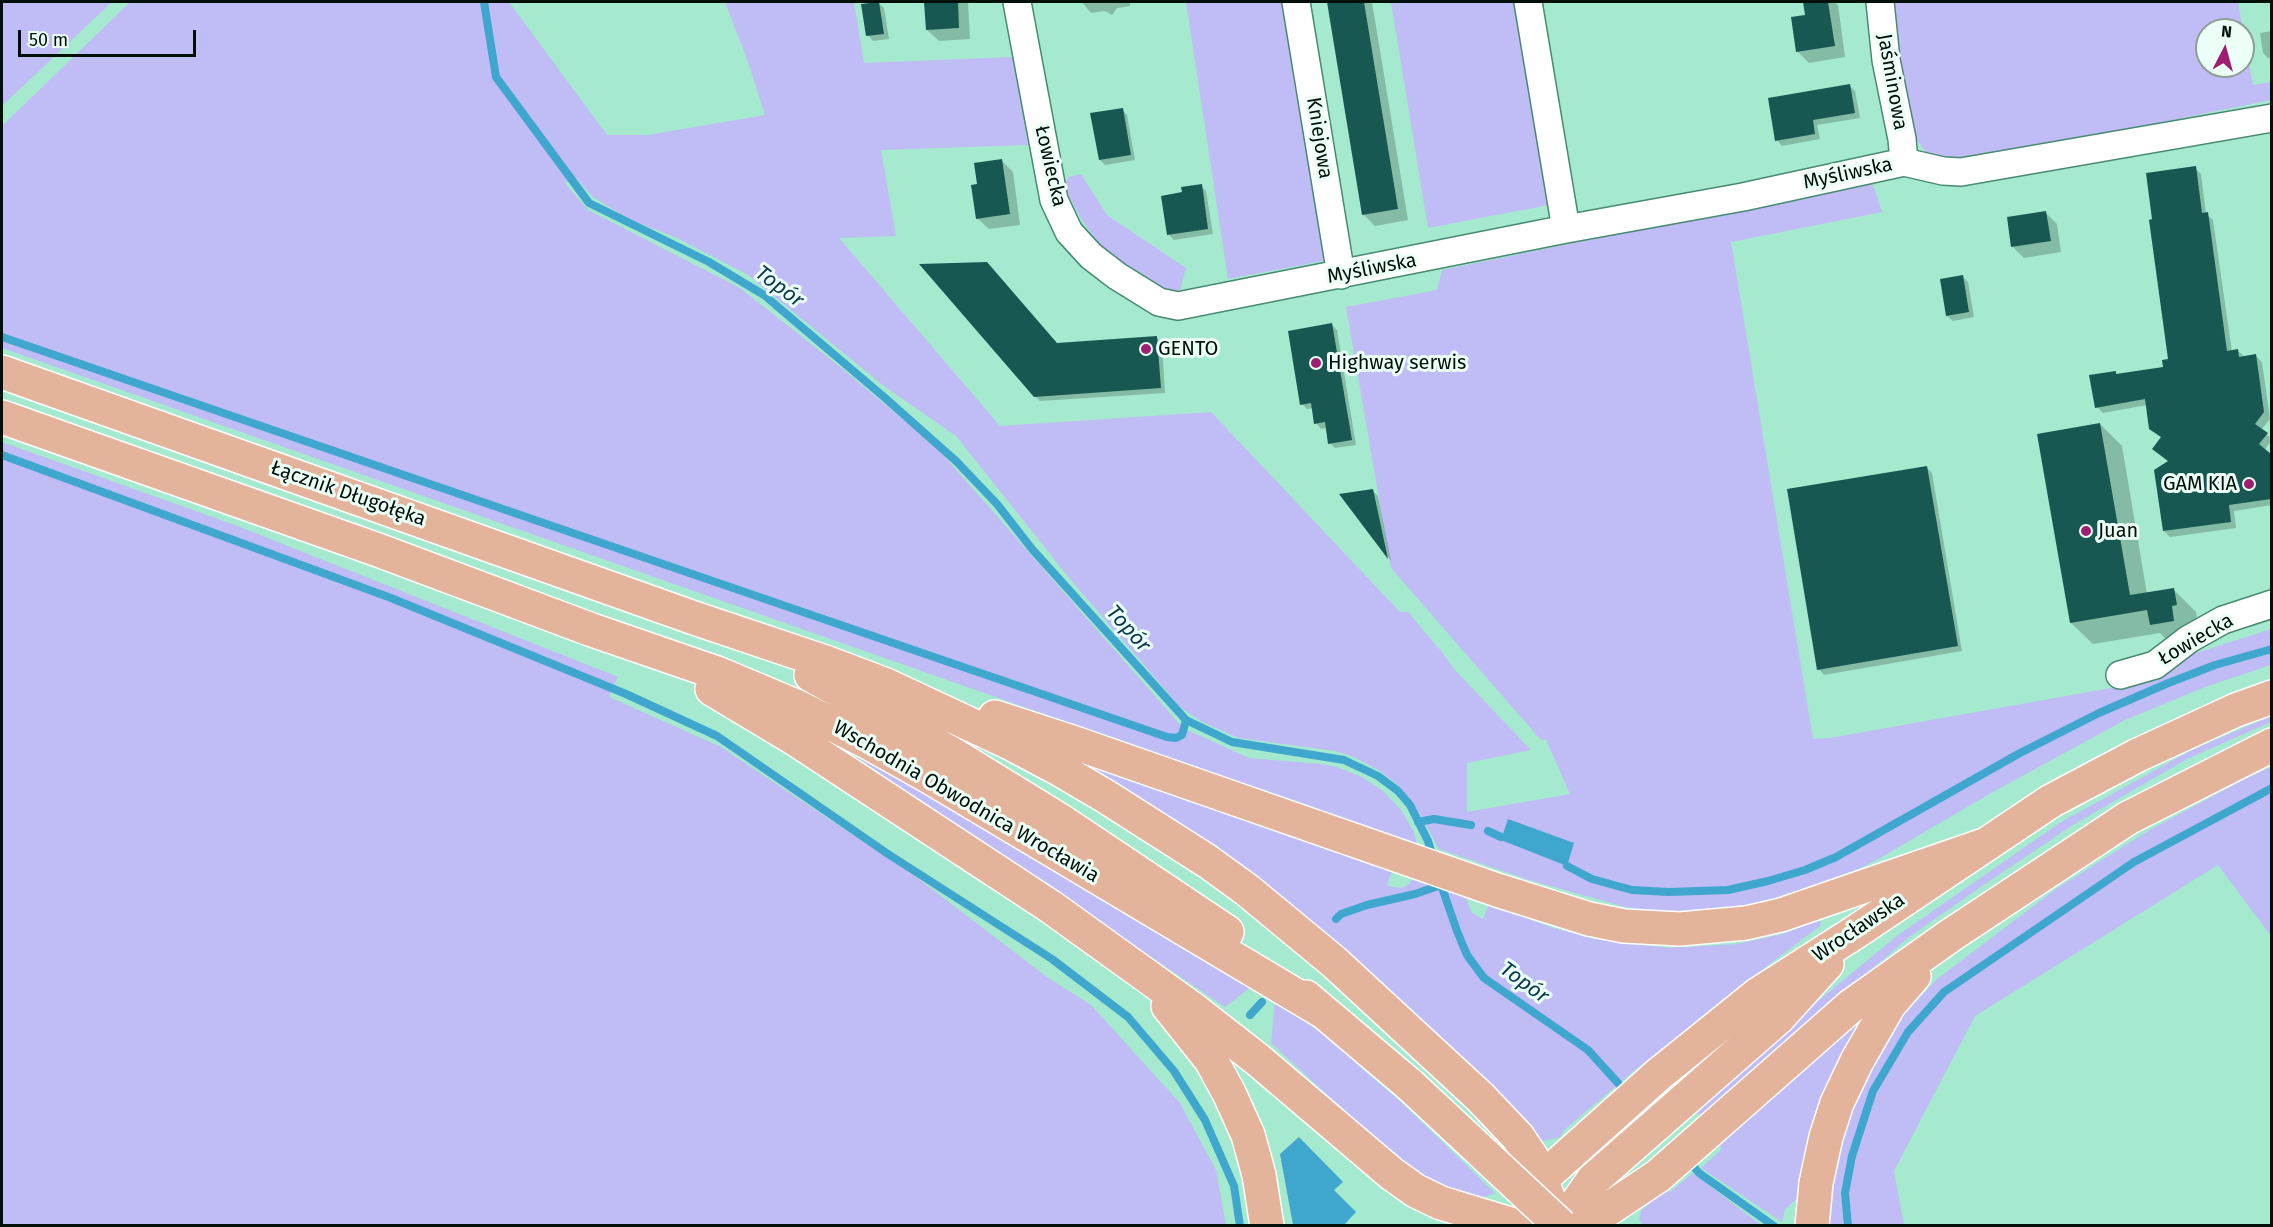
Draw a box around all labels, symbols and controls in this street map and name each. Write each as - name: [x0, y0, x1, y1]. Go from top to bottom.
- scale bar: [21, 18, 200, 56]
- north arrow: [2195, 18, 2255, 78]
- text: N: [2220, 22, 2233, 42]
- text: 50 m: [29, 29, 68, 51]
- street label: Jaśminowa: [1872, 32, 1912, 132]
- street label: Kniejowa: [1301, 95, 1337, 181]
- street label: Łowiecka: [1029, 123, 1071, 209]
- street label: Myśliwska: [1801, 153, 1895, 195]
- street label: Myśliwska: [1325, 249, 1419, 289]
- water label: Topór: [750, 261, 808, 313]
- place label: GENTO: [1158, 337, 1218, 361]
- marker: GENTO: [1139, 342, 1153, 356]
- place label: Highway serwis: [1328, 351, 1466, 375]
- marker: Highway serwis: [1309, 356, 1323, 370]
- street label: Łącznik Długołęka: [267, 456, 429, 532]
- place label: GAM KIA: [2163, 472, 2237, 496]
- marker: GAM KIA: [2242, 477, 2256, 491]
- place label: Juan: [2098, 519, 2138, 543]
- marker: Juan: [2079, 524, 2093, 538]
- water label: Topór: [1101, 600, 1155, 658]
- street label: Łowiecka: [2154, 609, 2238, 671]
- street label: Wschodnia Obwodnica Wrocławia: [829, 716, 1103, 888]
- street label: Wrocławska: [1808, 888, 1910, 968]
- water label: Topór: [1495, 957, 1553, 1009]

